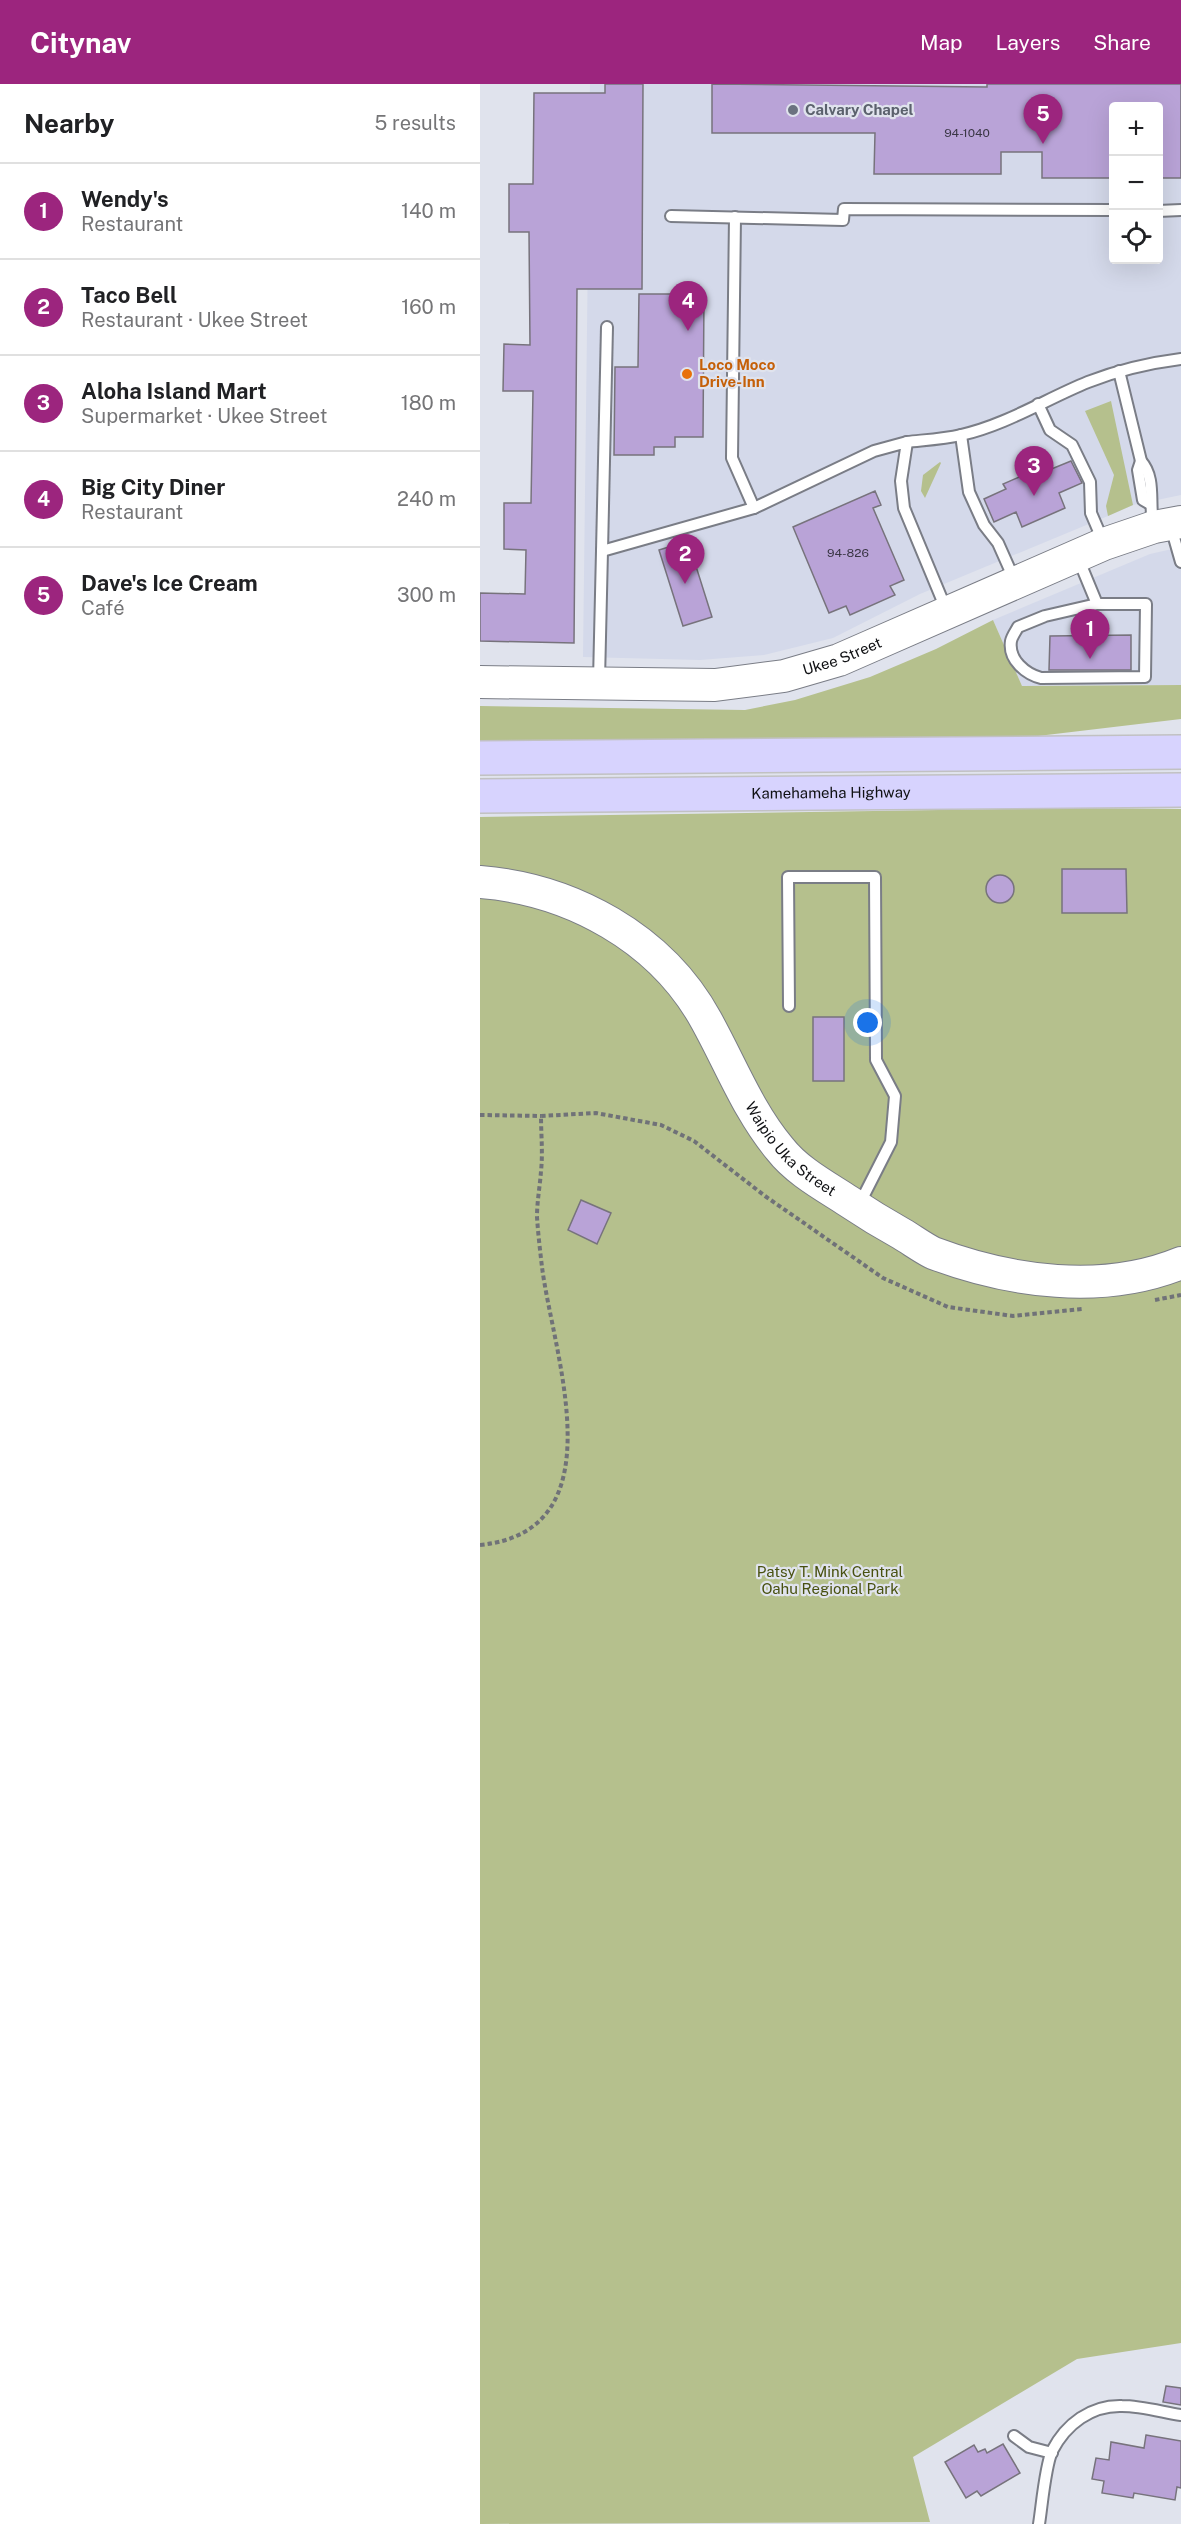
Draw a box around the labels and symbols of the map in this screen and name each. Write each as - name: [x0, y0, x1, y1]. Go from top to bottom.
- pin: 5: [1024, 94, 1062, 144]
- place label: Calvary Chapel: [805, 101, 914, 118]
- marker: Calvary Chapel: [786, 103, 800, 117]
- house number: 94-1040: [944, 126, 990, 140]
- pin: 4: [668, 282, 708, 331]
- place label: Loco Moco Drive-Inn: [699, 356, 776, 390]
- marker: Loco Moco Drive-Inn: [680, 367, 694, 381]
- pin: 3: [1014, 446, 1054, 496]
- pin: 2: [666, 534, 704, 584]
- house number: 94-826: [827, 546, 869, 560]
- pin: 1: [1070, 610, 1110, 659]
- street label: Ukee Street: [801, 633, 884, 678]
- street label: Kamehameha Highway: [751, 783, 911, 802]
- your location: [853, 1008, 882, 1037]
- street label: Waipio Uka Street: [742, 1099, 839, 1199]
- park label: Patsy T. Mink Central Oahu Regional Park: [757, 1563, 903, 1597]

